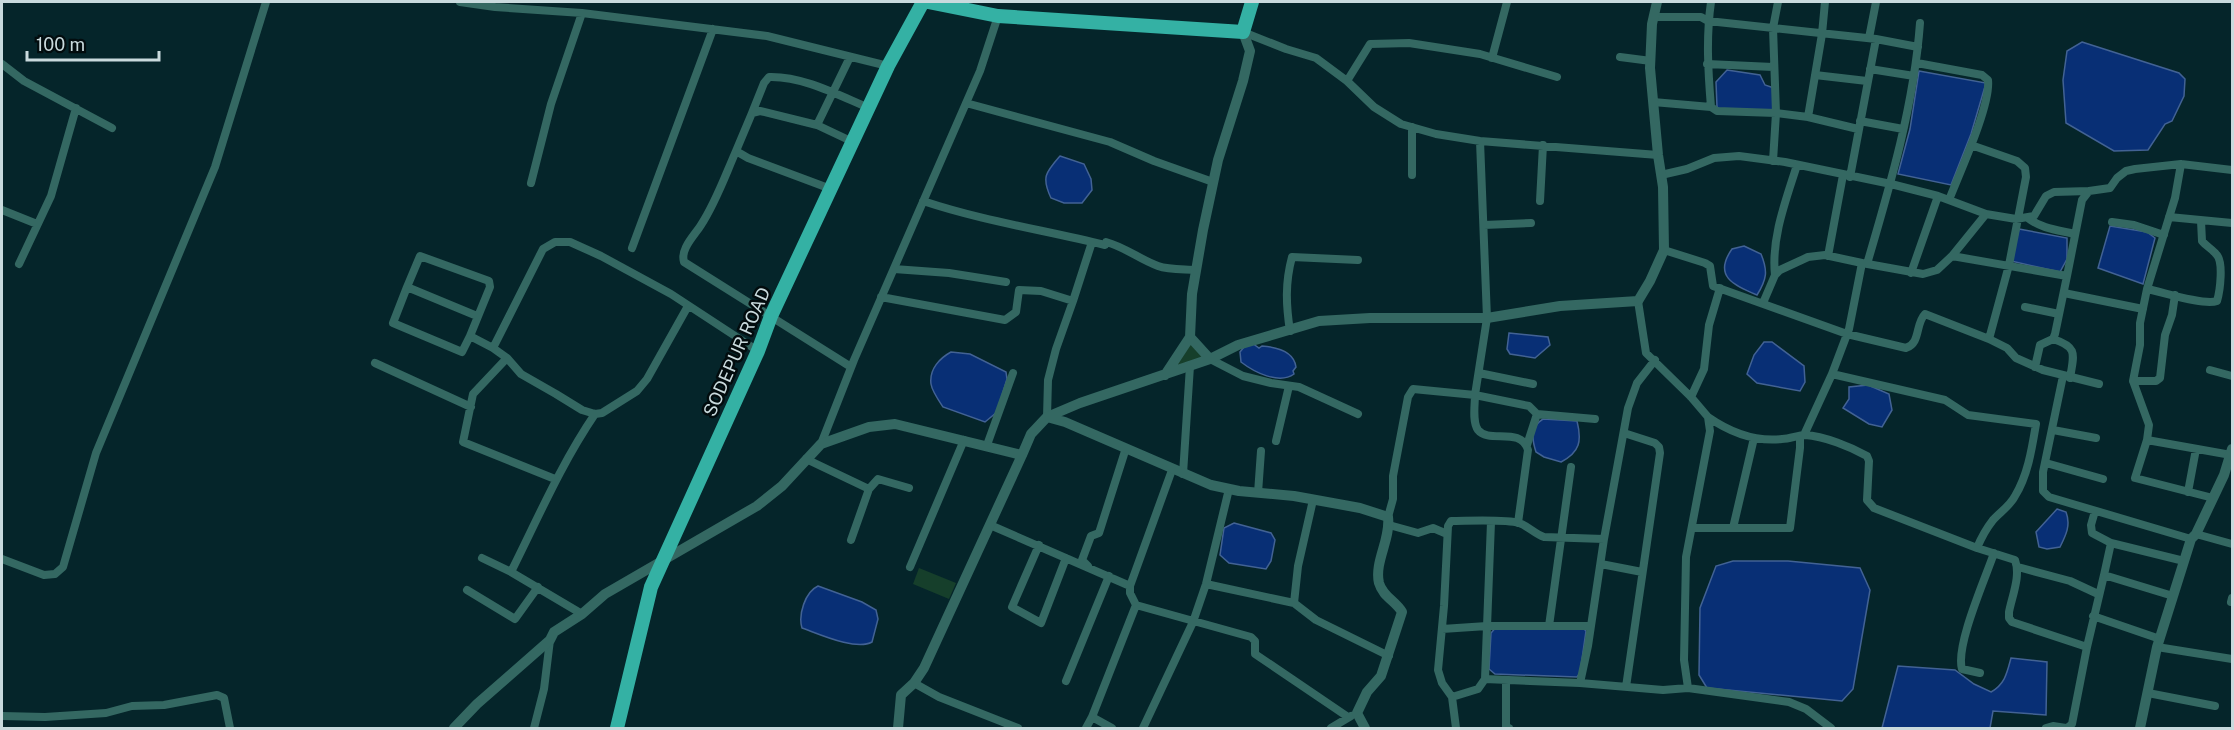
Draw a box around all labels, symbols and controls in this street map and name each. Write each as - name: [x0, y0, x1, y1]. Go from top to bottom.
- scale bar: [27, 24, 159, 62]
- text: 100 m: [36, 34, 85, 55]
- street label: SODEPUR ROAD: [699, 284, 774, 420]

